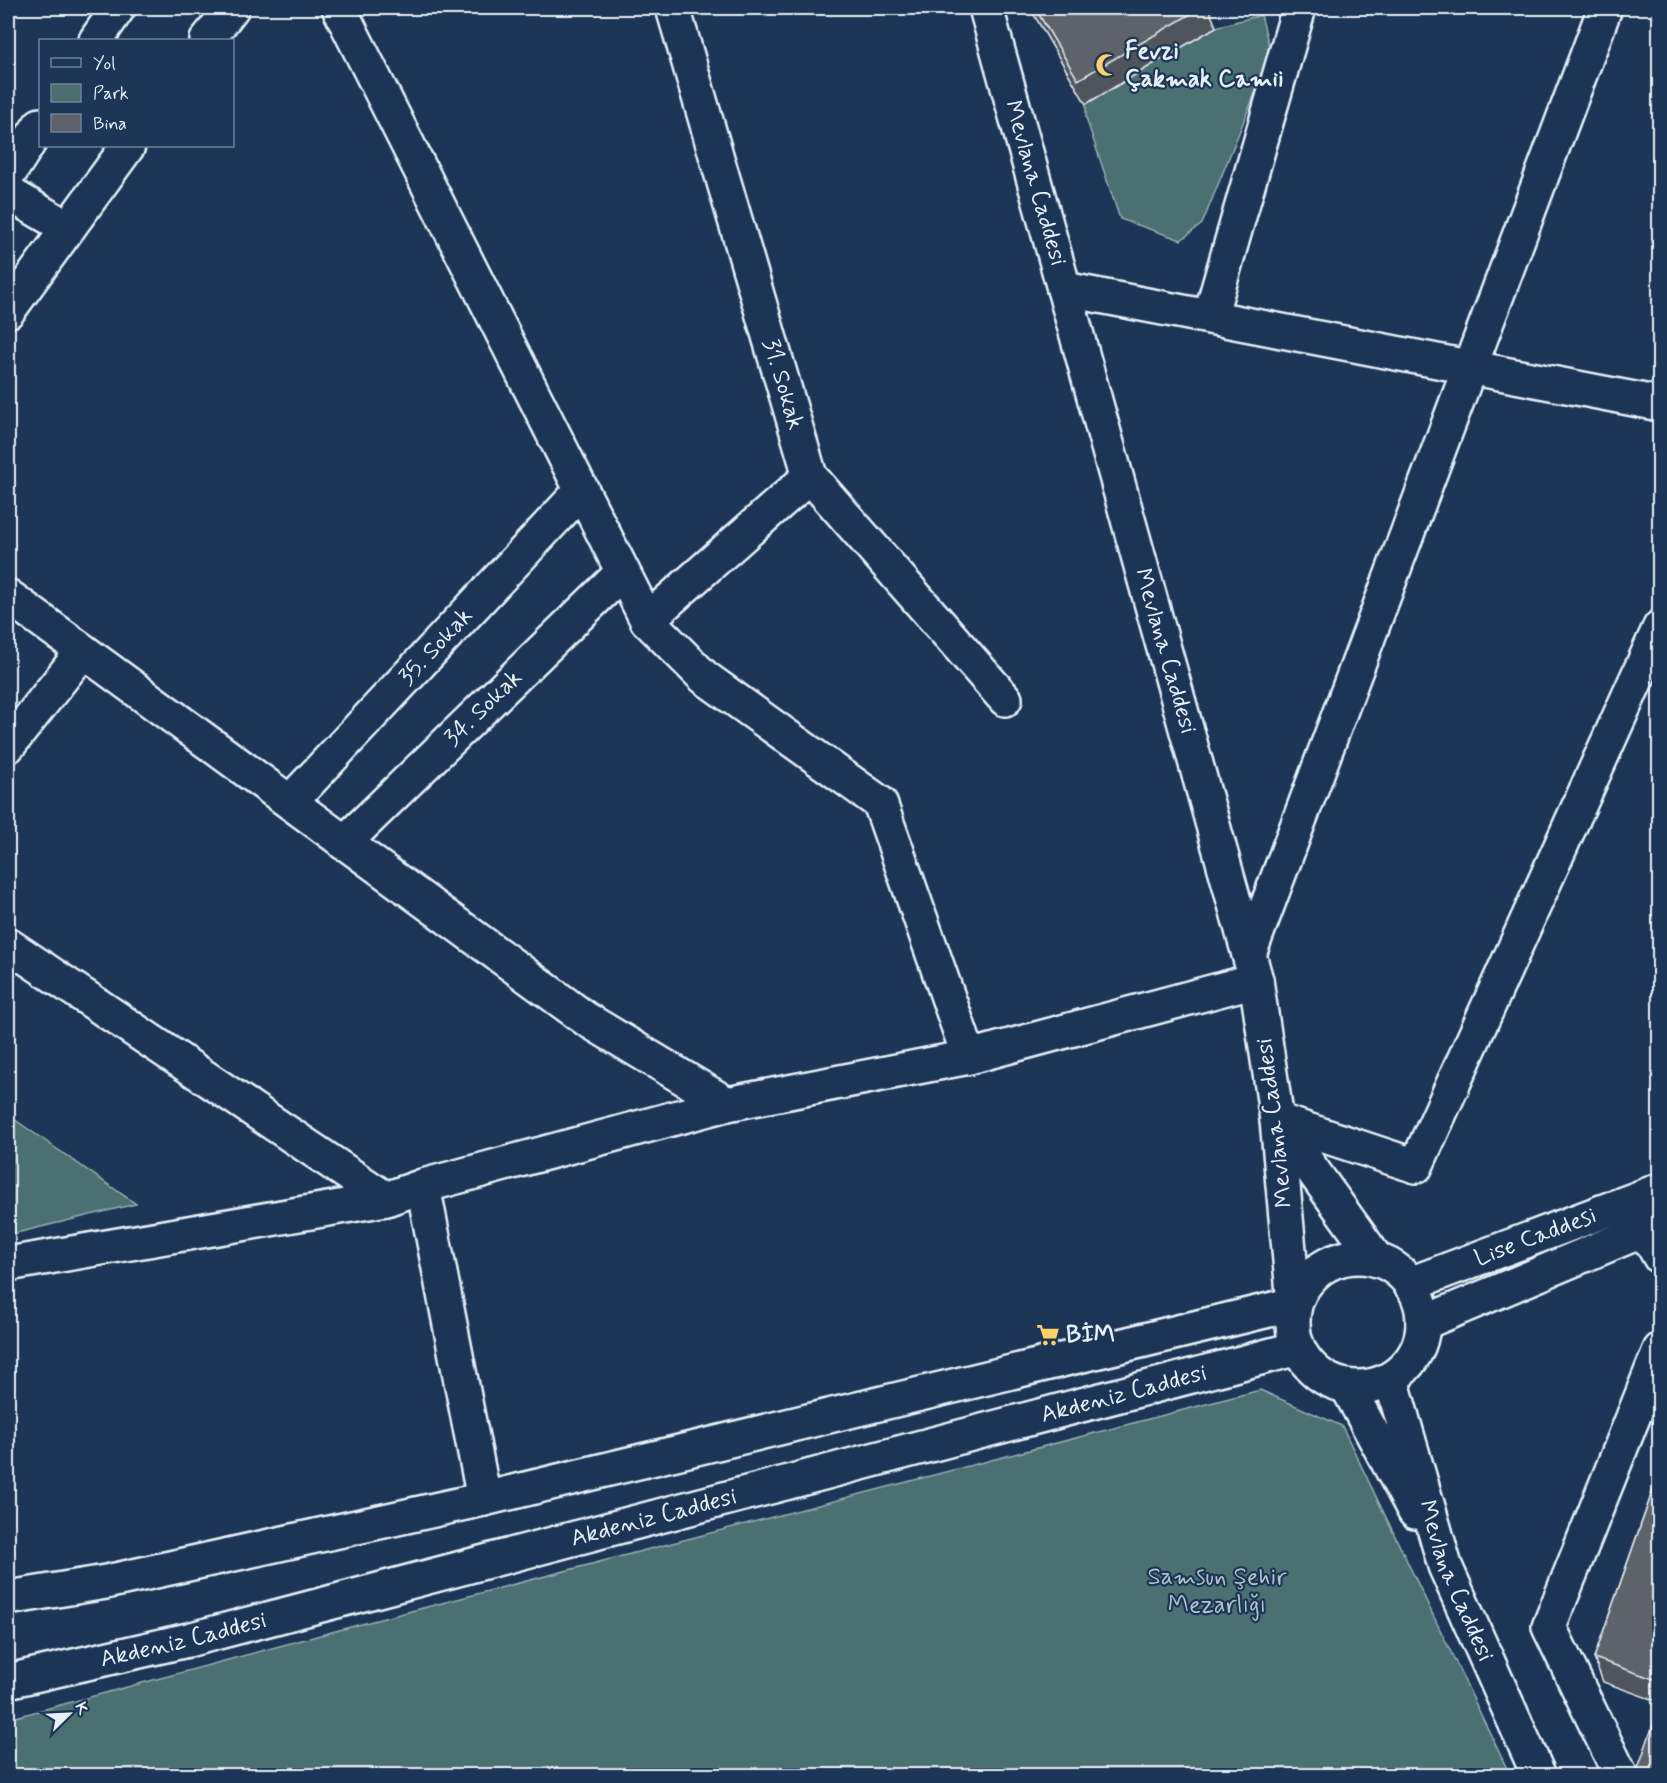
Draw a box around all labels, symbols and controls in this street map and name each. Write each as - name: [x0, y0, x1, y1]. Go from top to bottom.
- place label: Fevzi Çakmak Camii: [1125, 36, 1284, 95]
- legend: [39, 39, 234, 147]
- text: Yol: [93, 52, 116, 76]
- mosque icon: Fevzi Çakmak Camii: [1094, 52, 1120, 78]
- text: Park: [93, 82, 129, 106]
- street label: Mevlana Caddesi: [997, 97, 1073, 269]
- text: Bina: [93, 112, 127, 136]
- street label: 31. Sokak: [755, 335, 811, 433]
- street label: Mevlana Caddesi: [1127, 565, 1203, 737]
- street label: 35. Sokak: [391, 601, 480, 692]
- street label: 34. Sokak: [437, 663, 529, 753]
- street label: Mevlana Caddesi: [1249, 1036, 1301, 1210]
- street label: Lise Caddesi: [1470, 1200, 1601, 1274]
- place label: BİM: [1066, 1320, 1115, 1351]
- supermarket icon: BİM: [1035, 1322, 1061, 1348]
- street label: Akdeniz Caddesi: [1037, 1357, 1210, 1431]
- street label: Akdeniz Caddesi: [567, 1481, 740, 1554]
- street label: Mevlana Caddesi: [1411, 1496, 1501, 1666]
- park label: Samsun Şehir Mezarlığı: [1148, 1562, 1287, 1621]
- street label: Akdeniz Caddesi: [97, 1605, 270, 1675]
- north arrow: [39, 1684, 99, 1744]
- text: K: [69, 1699, 94, 1719]

